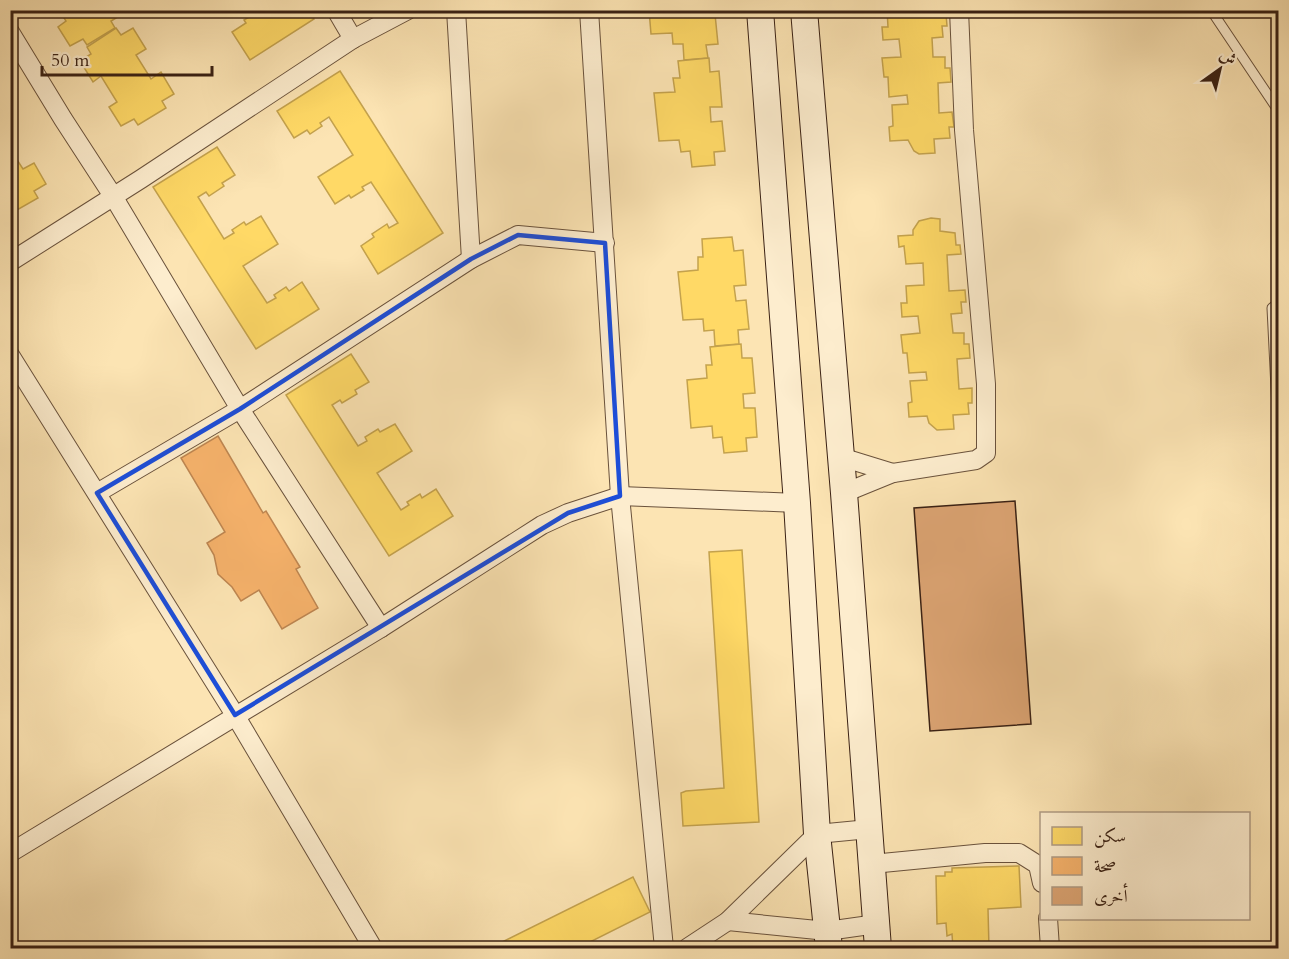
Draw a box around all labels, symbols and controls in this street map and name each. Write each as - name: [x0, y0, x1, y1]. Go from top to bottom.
- scale bar: [42, 39, 212, 77]
- north arrow: [1190, 39, 1250, 99]
- text: ش: [1215, 44, 1241, 71]
- text: 50 m: [51, 48, 90, 73]
- legend: [1040, 812, 1250, 920]
- text: سكن: [1094, 824, 1126, 849]
- text: صحة: [1094, 854, 1116, 879]
- text: أخرى: [1094, 883, 1129, 909]

